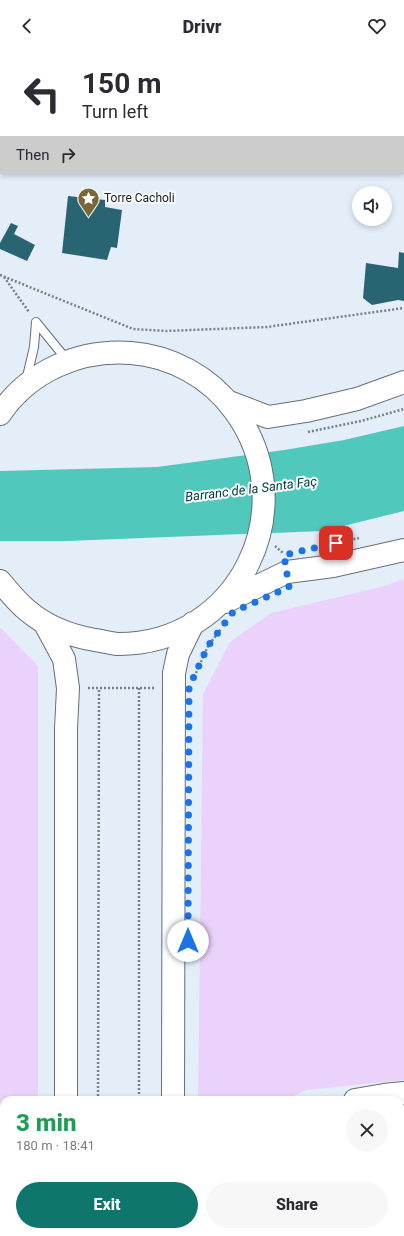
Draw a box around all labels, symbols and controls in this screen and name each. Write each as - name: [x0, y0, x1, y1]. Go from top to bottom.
- icon: back: [16, 15, 38, 37]
- icon: heart: [366, 15, 388, 37]
- text: Drivr: [182, 16, 222, 37]
- text: 150 m: [82, 67, 161, 100]
- icon: left: [16, 68, 68, 120]
- text: Turn left: [82, 101, 148, 122]
- icon: right: [57, 144, 79, 166]
- text: Then: [16, 146, 49, 164]
- place icon: Torre Cacholi: [76, 185, 102, 218]
- map controls: [352, 186, 392, 226]
- button: sound: [352, 186, 392, 226]
- place label: Torre Cacholi: [104, 191, 175, 205]
- water label: Barranc de la Santa Faç: [184, 473, 318, 505]
- pin: [319, 526, 353, 560]
- icon: arrive: [325, 532, 347, 554]
- position arrow: [167, 920, 209, 962]
- text: 3 min: [16, 1109, 77, 1137]
- button: close: [346, 1109, 388, 1151]
- text: 180 m · 18:41: [16, 1138, 95, 1153]
- button: Exit: [16, 1182, 198, 1228]
- button: Share: [206, 1182, 388, 1228]

